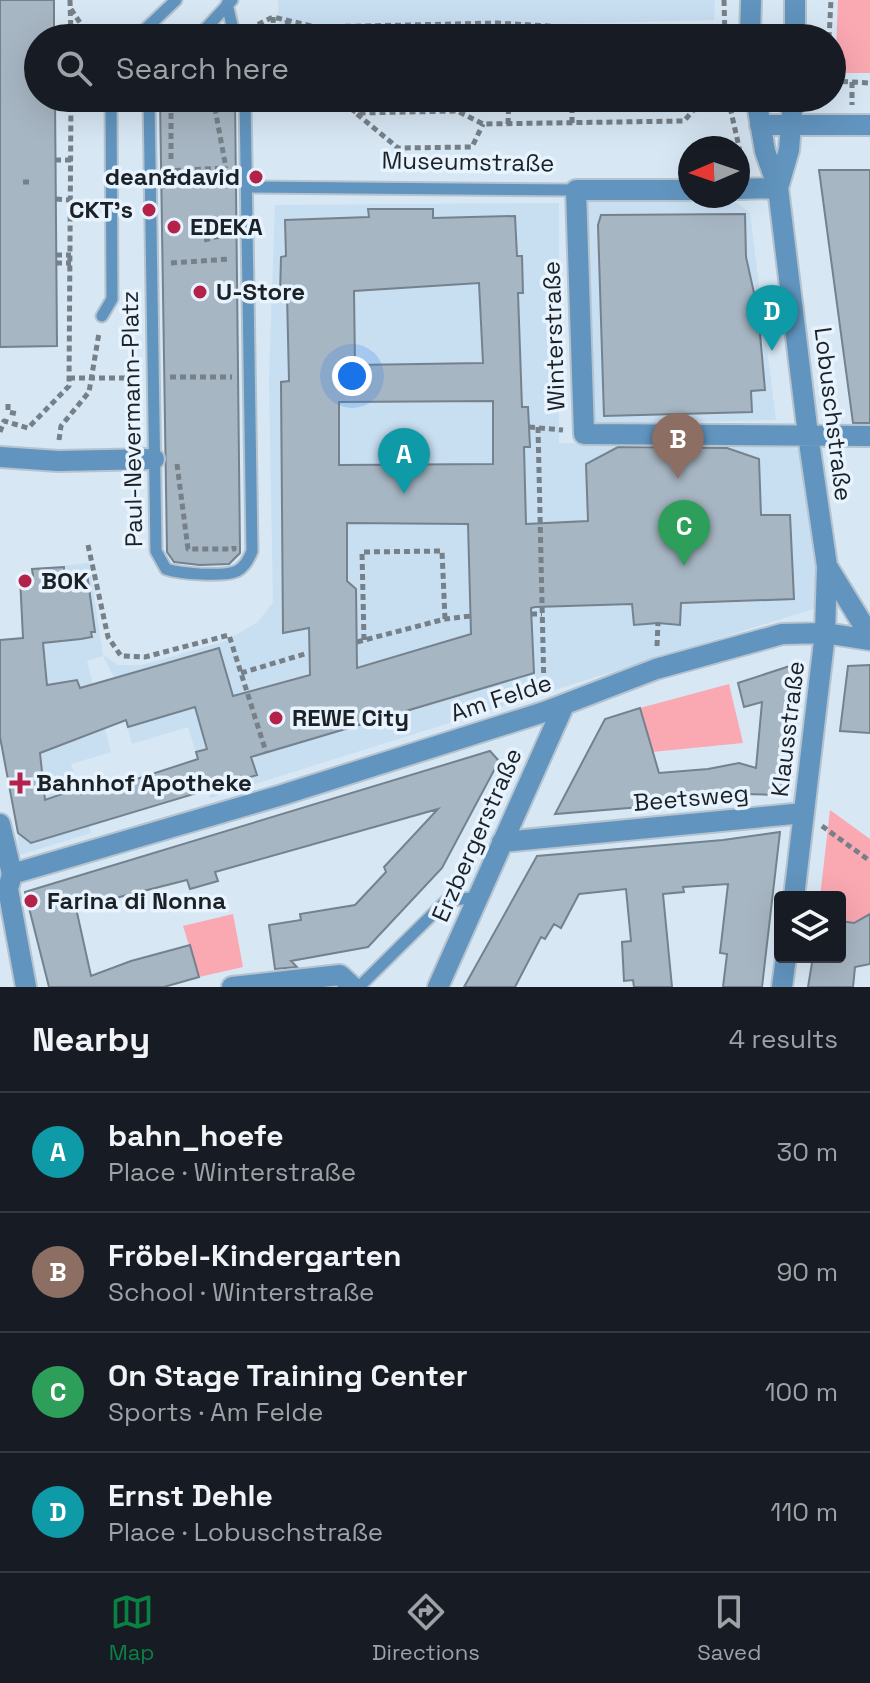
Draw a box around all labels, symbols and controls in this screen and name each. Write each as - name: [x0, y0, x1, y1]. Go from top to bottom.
- search box: [24, 24, 846, 112]
- icon: search: [52, 46, 96, 90]
- text: Search here: [116, 49, 289, 88]
- north arrow: [678, 136, 750, 208]
- street label: Museumstraße: [381, 144, 555, 179]
- place label: dean&david: [105, 161, 240, 192]
- marker: dean&david: [247, 168, 265, 186]
- place label: CKT's: [69, 194, 133, 225]
- marker: CKT's: [140, 201, 158, 219]
- place label: EDEKA: [190, 211, 263, 242]
- marker: EDEKA: [165, 218, 183, 236]
- street label: Winterstraße: [535, 261, 572, 412]
- place label: U-Store: [216, 276, 305, 307]
- marker: U-Store: [191, 283, 209, 301]
- pin: D: [746, 285, 798, 351]
- street label: Paul-Nevermann-Platz: [114, 291, 149, 547]
- street label: Lobuschstraße: [807, 325, 860, 503]
- your location: [332, 356, 372, 396]
- pin: B: [652, 413, 704, 479]
- pin: A: [378, 428, 430, 494]
- pin: C: [658, 500, 710, 566]
- place label: BOK: [41, 565, 88, 596]
- marker: BOK: [16, 572, 34, 590]
- street label: Klausstraße: [764, 659, 811, 799]
- street label: Am Felde: [446, 667, 555, 728]
- place label: REWE City: [292, 702, 409, 733]
- marker: REWE City: [267, 709, 285, 727]
- street label: Erzbergerstraße: [424, 743, 529, 926]
- place label: Bahnhof Apotheke: [36, 767, 252, 798]
- marker: Bahnhof Apotheke: [11, 774, 29, 792]
- street label: Beetsweg: [632, 777, 750, 818]
- place label: Farina di Nonna: [47, 885, 226, 916]
- map controls: [774, 891, 846, 963]
- button: layers: [774, 891, 846, 963]
- marker: Farina di Nonna: [22, 892, 40, 910]
- text: Nearby: [32, 1018, 150, 1061]
- text: 4 results: [729, 1022, 838, 1056]
- text: bahn_hoefe: [108, 1116, 284, 1155]
- text: A: [50, 1135, 66, 1169]
- text: 30 m: [777, 1135, 838, 1169]
- text: Place · Winterstraße: [108, 1155, 356, 1189]
- text: Fröbel-Kindergarten: [108, 1236, 401, 1275]
- text: B: [49, 1255, 67, 1289]
- text: 90 m: [776, 1255, 838, 1289]
- text: School · Winterstraße: [108, 1275, 374, 1309]
- text: On Stage Training Center: [108, 1356, 468, 1395]
- text: C: [50, 1375, 66, 1409]
- text: 100 m: [765, 1375, 838, 1409]
- text: Sports · Am Felde: [108, 1395, 323, 1429]
- text: Ernst Dehle: [108, 1476, 273, 1515]
- text: D: [49, 1495, 67, 1529]
- text: 110 m: [771, 1495, 838, 1529]
- text: Place · Lobuschstraße: [108, 1515, 383, 1549]
- tab: Map: [109, 1590, 155, 1666]
- tab: Directions: [372, 1590, 480, 1666]
- tab: Saved: [697, 1590, 761, 1666]

